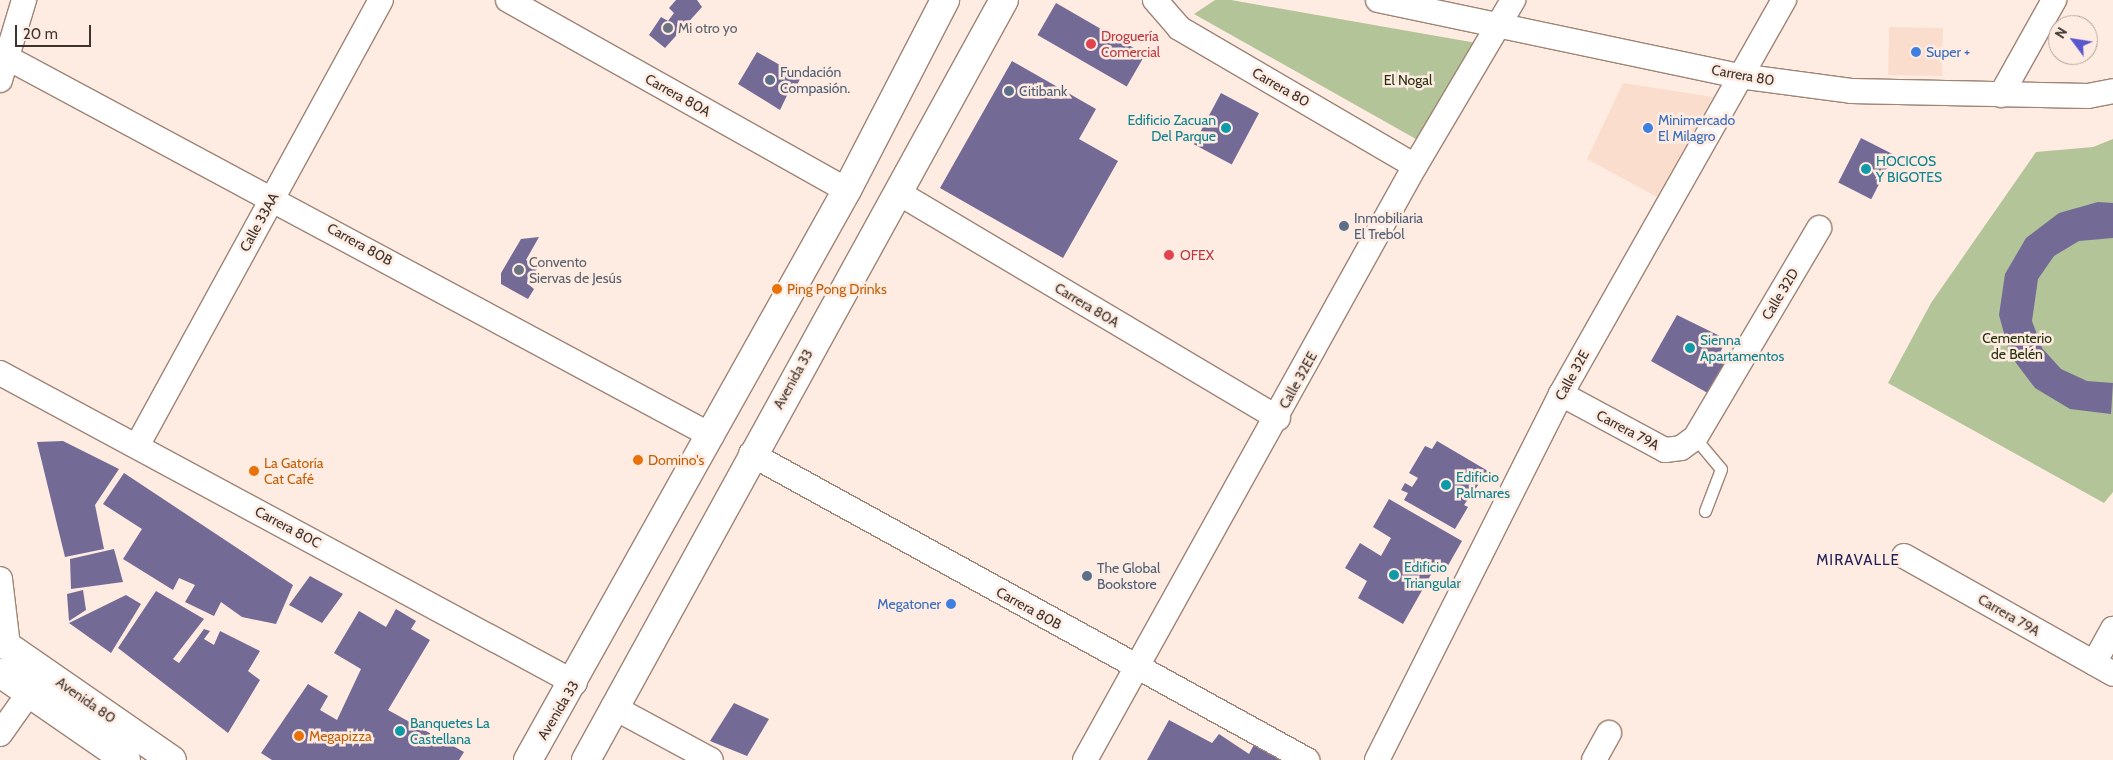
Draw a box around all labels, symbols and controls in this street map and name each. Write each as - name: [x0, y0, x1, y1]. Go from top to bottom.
- scale bar: [18, 15, 94, 47]
- north arrow: [2048, 15, 2098, 65]
- place label: Mi otro yo: [678, 20, 737, 36]
- marker: Mi otro yo: [662, 22, 674, 34]
- text: N: [2051, 24, 2071, 42]
- text: 20 m: [23, 25, 58, 43]
- place label: Droguería Comercial: [1101, 28, 1160, 60]
- marker: Droguería Comercial: [1085, 38, 1097, 50]
- place label: Super +: [1926, 44, 1970, 60]
- marker: Super +: [1910, 46, 1922, 58]
- street label: Carrera 80: [1710, 61, 1776, 89]
- place label: Fundación Compasión.: [780, 64, 850, 96]
- street label: Carrera 80: [1249, 64, 1313, 110]
- street label: Carrera 80A: [642, 70, 714, 120]
- park label: El Nogal: [1384, 72, 1432, 88]
- marker: Fundación Compasión.: [764, 74, 776, 86]
- place label: Citibank: [1019, 83, 1067, 99]
- marker: Citibank: [1003, 85, 1015, 97]
- place label: Edificio Zacuan Del Parque: [1127, 112, 1216, 144]
- place label: Minimercado El Milagro: [1658, 112, 1735, 144]
- marker: Edificio Zacuan Del Parque: [1220, 122, 1232, 134]
- marker: Minimercado El Milagro: [1642, 122, 1654, 134]
- place label: HOCICOS Y BIGOTES: [1876, 153, 1942, 186]
- marker: HOCICOS Y BIGOTES: [1860, 163, 1872, 175]
- street label: Calle 33AA: [236, 190, 282, 254]
- place label: Inmobiliaria El Trebol: [1354, 210, 1423, 242]
- street label: Carrera 80B: [324, 219, 396, 269]
- marker: Inmobiliaria El Trebol: [1338, 220, 1350, 232]
- place label: OFEX: [1180, 247, 1214, 263]
- marker: OFEX: [1162, 248, 1176, 262]
- place label: Convento Siervas de Jesús: [529, 254, 622, 286]
- marker: Convento Siervas de Jesús: [513, 264, 525, 276]
- street label: Calle 32D: [1758, 265, 1802, 323]
- street label: Carrera 80A: [1052, 279, 1122, 331]
- place label: Ping Pong Drinks: [787, 281, 887, 297]
- marker: Ping Pong Drinks: [771, 283, 783, 295]
- park label: Cementerio de Belén: [1982, 330, 2052, 362]
- place label: Sienna Apartamentos: [1700, 332, 1784, 364]
- marker: Sienna Apartamentos: [1684, 342, 1696, 354]
- street label: Avenida 33: [770, 346, 816, 412]
- street label: Calle 32E: [1551, 347, 1593, 403]
- street label: Calle 32EE: [1275, 349, 1321, 411]
- street label: Carrera 79A: [1594, 406, 1662, 454]
- place label: Domino's: [648, 452, 704, 468]
- marker: Domino's: [632, 454, 644, 466]
- place label: La Gatoría Cat Café: [264, 455, 323, 488]
- marker: La Gatoría Cat Café: [248, 465, 260, 477]
- place label: Edificio Palmares: [1456, 469, 1510, 502]
- marker: Edificio Palmares: [1440, 479, 1452, 491]
- street label: Carrera 80C: [252, 503, 324, 551]
- district label: MIRAVALLE: [1815, 552, 1901, 570]
- place label: Edificio Triangular: [1404, 559, 1461, 592]
- place label: The Global Bookstore: [1097, 560, 1160, 592]
- marker: Edificio Triangular: [1388, 569, 1400, 581]
- marker: The Global Bookstore: [1081, 570, 1093, 582]
- street label: Carrera 80B: [993, 583, 1065, 633]
- street label: Carrera 79A: [1975, 591, 2043, 639]
- place label: Megatoner: [877, 596, 941, 612]
- marker: Megatoner: [945, 598, 957, 610]
- street label: Avenida 80: [53, 673, 119, 727]
- street label: Avenida 33: [534, 678, 582, 742]
- place label: Banquetes La Castellana: [410, 715, 490, 748]
- marker: Banquetes La Castellana: [394, 725, 406, 737]
- place label: Megapizza: [309, 728, 372, 744]
- marker: Megapizza: [293, 730, 305, 742]

